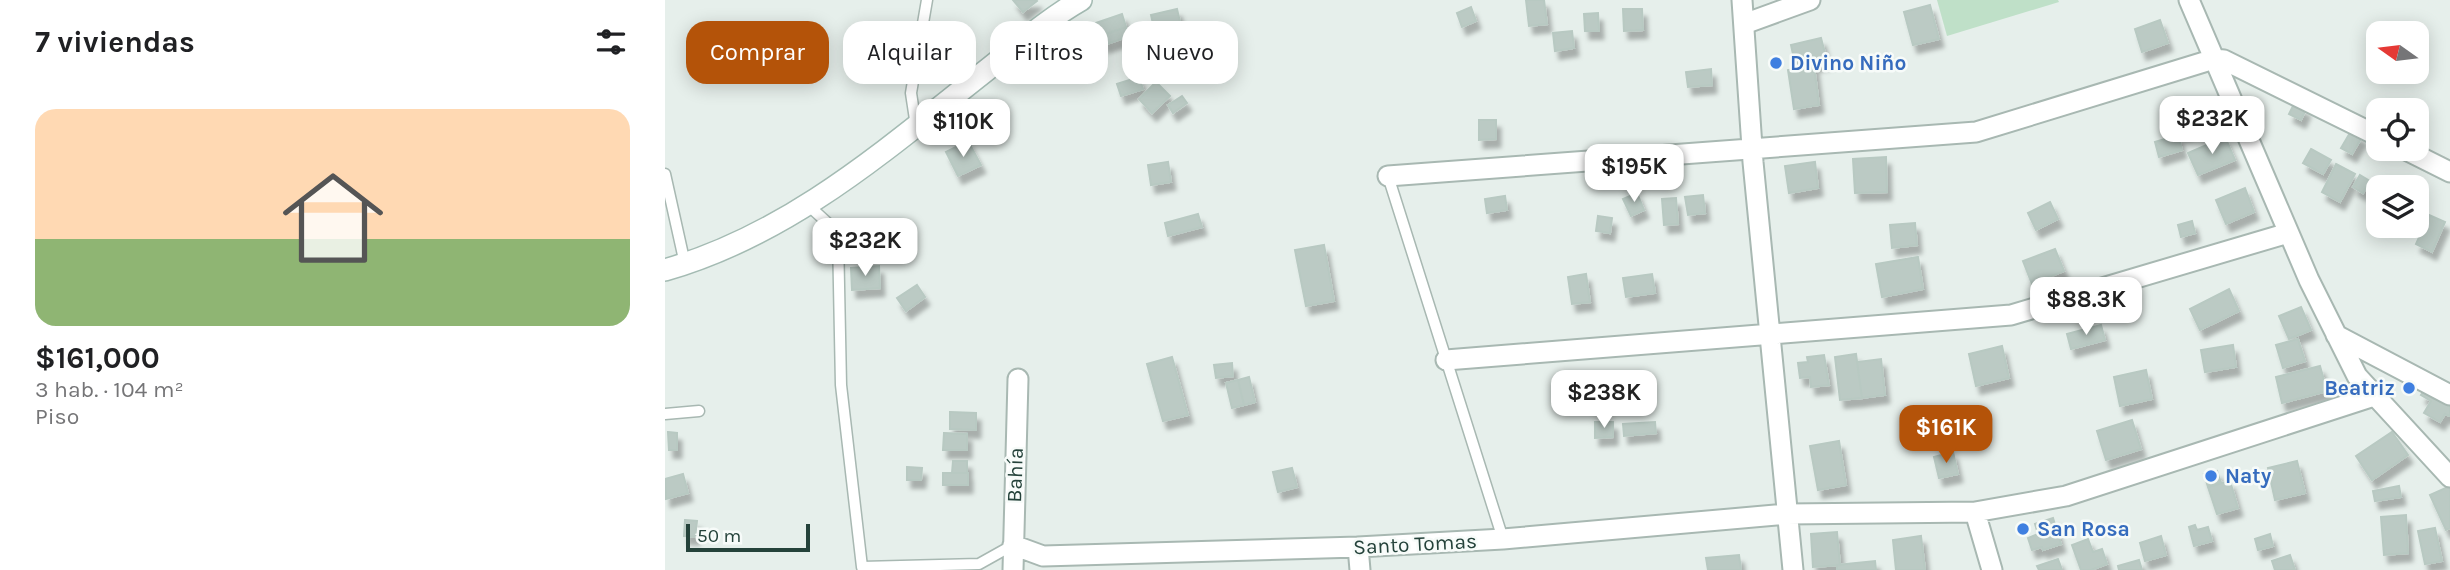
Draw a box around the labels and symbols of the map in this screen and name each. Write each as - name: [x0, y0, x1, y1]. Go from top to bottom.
- north arrow: [2366, 21, 2429, 84]
- place label: Divino Niño: [1790, 51, 1906, 75]
- marker: Divino Niño: [1768, 55, 1784, 71]
- pin: $232K: [2163, 96, 2261, 156]
- pin: $110K: [914, 100, 1012, 159]
- pin: $195K: [1585, 144, 1683, 204]
- pin: $232K: [816, 218, 914, 278]
- pin: $88.3K: [2029, 278, 2143, 337]
- pin: $238K: [1555, 370, 1653, 430]
- place label: Beatriz: [2324, 376, 2395, 400]
- marker: Beatriz: [2401, 380, 2417, 396]
- pin: $161K: [1897, 406, 1995, 465]
- street label: Bahía: [1002, 447, 1028, 503]
- place label: Naty: [2225, 464, 2272, 488]
- marker: Naty: [2203, 468, 2219, 484]
- place label: San Rosa: [2037, 517, 2130, 541]
- scale bar: [686, 521, 810, 553]
- marker: San Rosa: [2015, 521, 2031, 537]
- street label: Santo Tomas: [1353, 529, 1477, 559]

